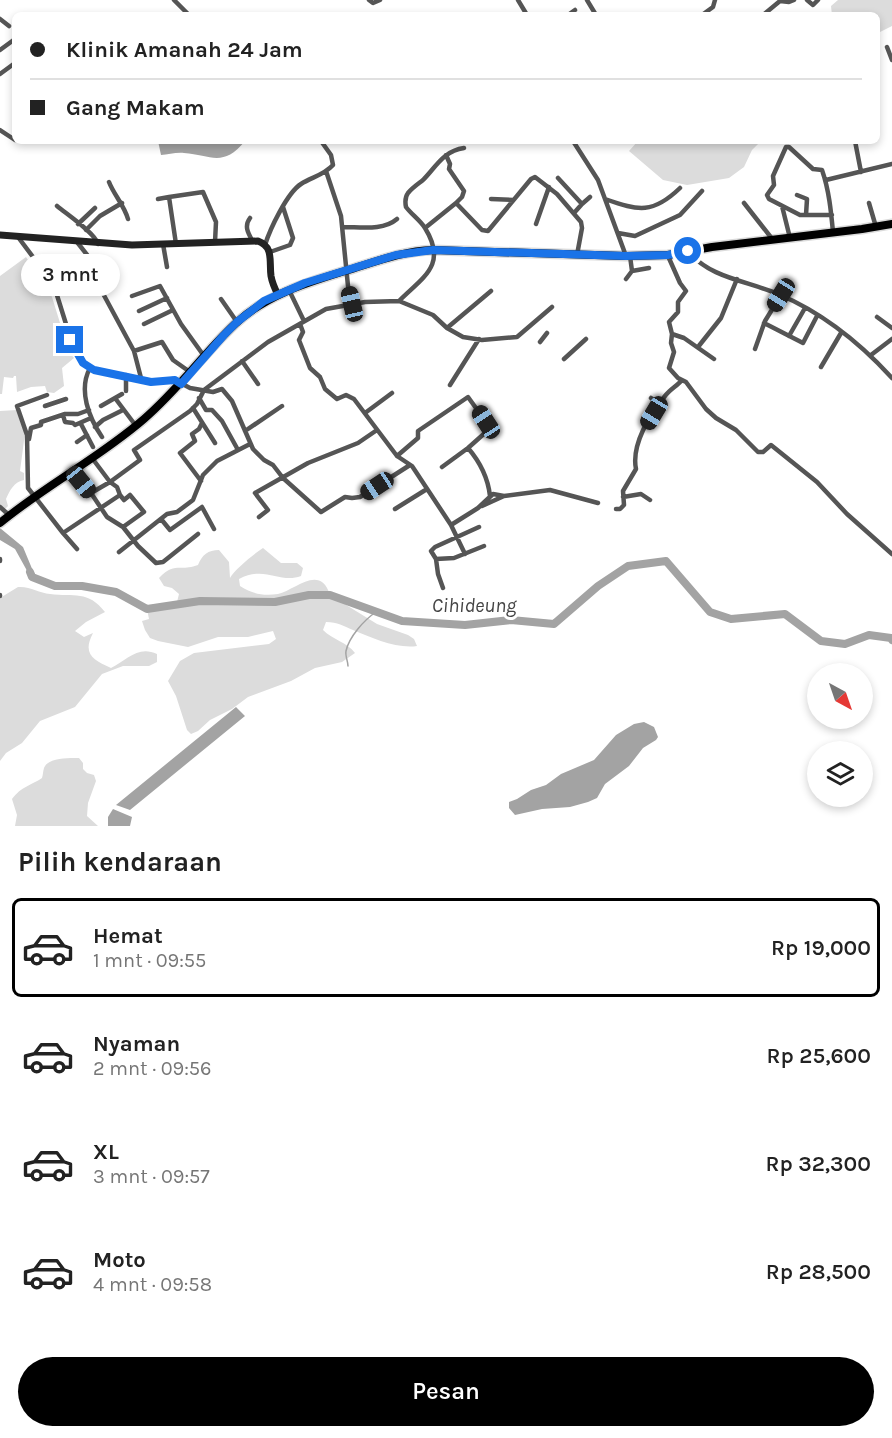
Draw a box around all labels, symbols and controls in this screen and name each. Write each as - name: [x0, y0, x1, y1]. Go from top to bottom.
- text: Klinik Amanah 24 Jam: [66, 37, 303, 63]
- text: Gang Makam: [66, 95, 205, 121]
- route start: [674, 237, 701, 264]
- callout: 3 mnt: [20, 253, 119, 295]
- text: 3 mnt: [42, 263, 99, 286]
- car: [764, 275, 798, 315]
- car: [339, 284, 365, 324]
- route end: [56, 326, 83, 353]
- car: [637, 393, 671, 433]
- car: [469, 402, 503, 442]
- car: [63, 462, 99, 502]
- car: [357, 469, 397, 503]
- water label: Cihideung: [432, 594, 517, 617]
- north arrow: [807, 663, 873, 729]
- map controls: [807, 663, 873, 807]
- button: layers: [807, 741, 873, 807]
- text: Pilih kendaraan: [18, 846, 222, 878]
- icon: car: [21, 921, 75, 975]
- text: Hemat: [93, 923, 163, 949]
- text: Rp 19,000: [771, 935, 871, 961]
- text: 1 mnt · 09:55: [93, 949, 206, 972]
- icon: car: [21, 1029, 75, 1083]
- text: Nyaman: [93, 1031, 180, 1057]
- text: Rp 25,600: [767, 1043, 871, 1069]
- text: 2 mnt · 09:56: [93, 1057, 212, 1080]
- icon: car: [21, 1137, 75, 1191]
- text: XL: [93, 1139, 119, 1165]
- text: Rp 32,300: [765, 1151, 871, 1177]
- text: 3 mnt · 09:57: [93, 1165, 210, 1188]
- icon: car: [21, 1245, 75, 1299]
- text: Moto: [93, 1247, 146, 1273]
- text: Rp 28,500: [766, 1259, 871, 1285]
- text: 4 mnt · 09:58: [93, 1273, 212, 1296]
- button: Pesan: [18, 1357, 874, 1426]

